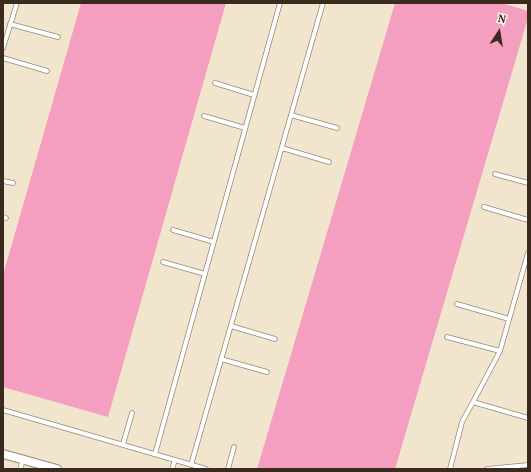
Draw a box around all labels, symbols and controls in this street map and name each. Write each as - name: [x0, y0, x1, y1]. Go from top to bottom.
- north arrow: [479, 12, 519, 52]
- text: N: [496, 12, 507, 28]

